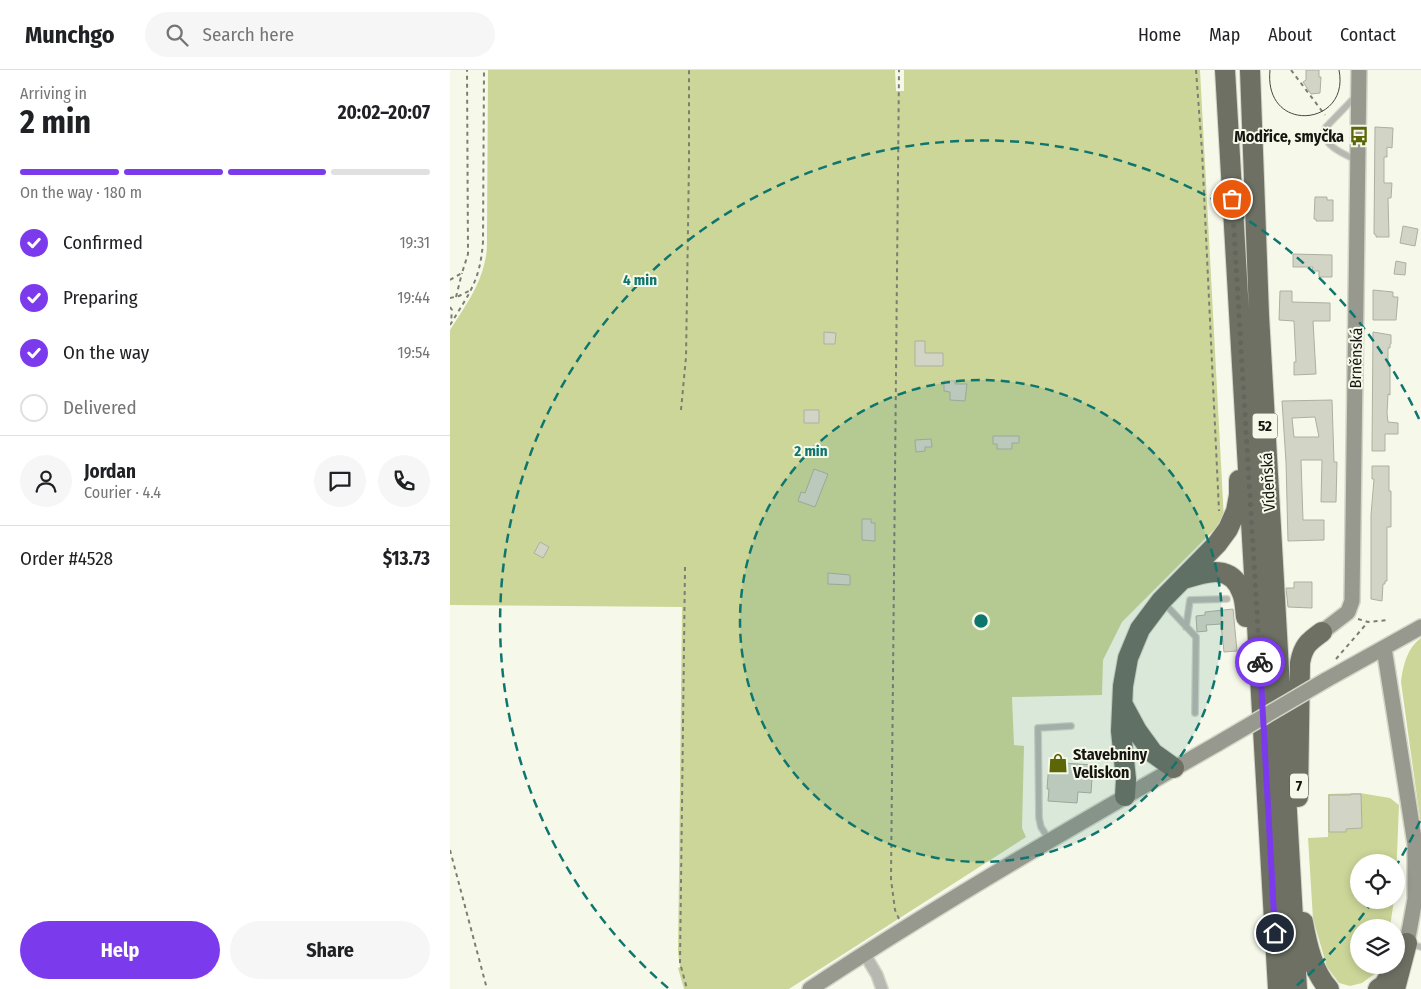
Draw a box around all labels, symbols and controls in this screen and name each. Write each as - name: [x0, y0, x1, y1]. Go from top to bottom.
- search box: [145, 12, 495, 57]
- text: Munchgo: [25, 21, 115, 49]
- icon: search: [163, 21, 191, 49]
- text: Search here: [203, 23, 294, 46]
- text: Home: [1138, 24, 1181, 46]
- text: Map: [1209, 24, 1240, 46]
- text: About: [1268, 24, 1312, 46]
- text: Contact: [1340, 24, 1396, 46]
- text: Arriving in: [20, 84, 87, 103]
- text: 20:02–20:07: [338, 101, 430, 124]
- text: 2 min: [20, 103, 91, 141]
- bus stop icon: Modřice, smyčka: [1348, 125, 1370, 147]
- place label: Modřice, smyčka: [1234, 127, 1344, 146]
- pin: [1211, 178, 1253, 220]
- text: On the way · 180 m: [20, 183, 142, 202]
- icon: bag: [1218, 185, 1246, 213]
- icon: check: [20, 229, 48, 257]
- text: Confirmed: [63, 231, 143, 254]
- text: 19:31: [399, 233, 430, 252]
- text: 4 min: [623, 271, 657, 289]
- icon: check: [20, 284, 48, 312]
- text: Preparing: [63, 286, 138, 309]
- text: 19:44: [397, 288, 430, 307]
- street label: Brněnská: [1346, 327, 1366, 389]
- icon: check: [20, 339, 48, 367]
- text: On the way: [63, 341, 149, 364]
- text: 19:54: [397, 343, 430, 362]
- text: Delivered: [63, 396, 137, 419]
- road number: 52: [1252, 414, 1278, 438]
- text: 2 min: [793, 442, 828, 460]
- street label: Vídeňská: [1257, 452, 1279, 512]
- button: person: [20, 455, 72, 507]
- button: chat: [314, 455, 366, 507]
- button: phone: [378, 455, 430, 507]
- text: Jordan: [84, 460, 136, 483]
- text: Courier · 4.4: [84, 483, 161, 502]
- text: Order #4528: [20, 547, 113, 570]
- text: $13.73: [383, 547, 430, 570]
- centre of rings: [972, 612, 990, 630]
- courier: [1235, 637, 1285, 687]
- icon: bike: [1246, 648, 1274, 676]
- place label: Stavebniny Veliskon: [1072, 745, 1147, 782]
- shop icon: Stavebniny Veliskon: [1047, 752, 1069, 774]
- road number: 7: [1290, 774, 1308, 798]
- map controls: [1350, 854, 1405, 974]
- button: locate: [1350, 854, 1405, 909]
- pin: [1254, 912, 1296, 954]
- icon: home: [1261, 919, 1289, 947]
- button: layers: [1350, 919, 1405, 974]
- button: Help: [20, 921, 220, 979]
- button: Share: [230, 921, 430, 979]

